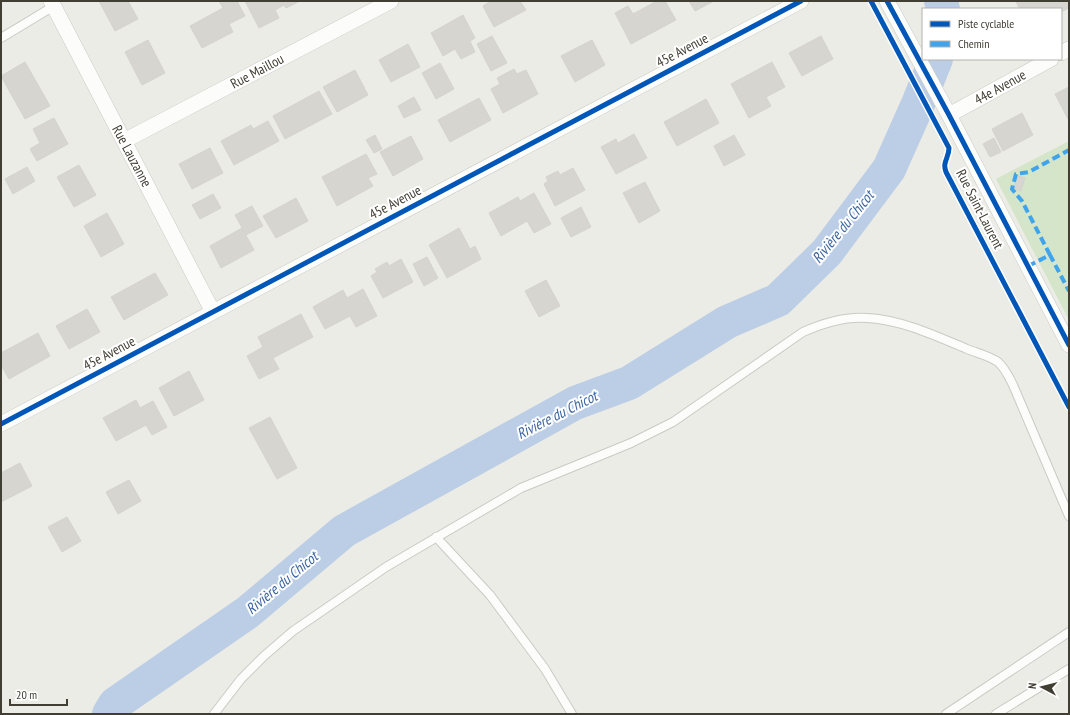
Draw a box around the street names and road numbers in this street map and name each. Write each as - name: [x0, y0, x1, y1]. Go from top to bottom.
- street label: 45e Avenue: [653, 29, 711, 71]
- street label: Rue Maillou: [227, 49, 287, 93]
- street label: 44e Avenue: [971, 65, 1029, 109]
- street label: Rue Lauzanne: [108, 122, 156, 190]
- street label: Rue Saint-Laurent: [952, 166, 1008, 252]
- street label: 45e Avenue: [366, 181, 424, 223]
- street label: 45e Avenue: [80, 332, 138, 374]

